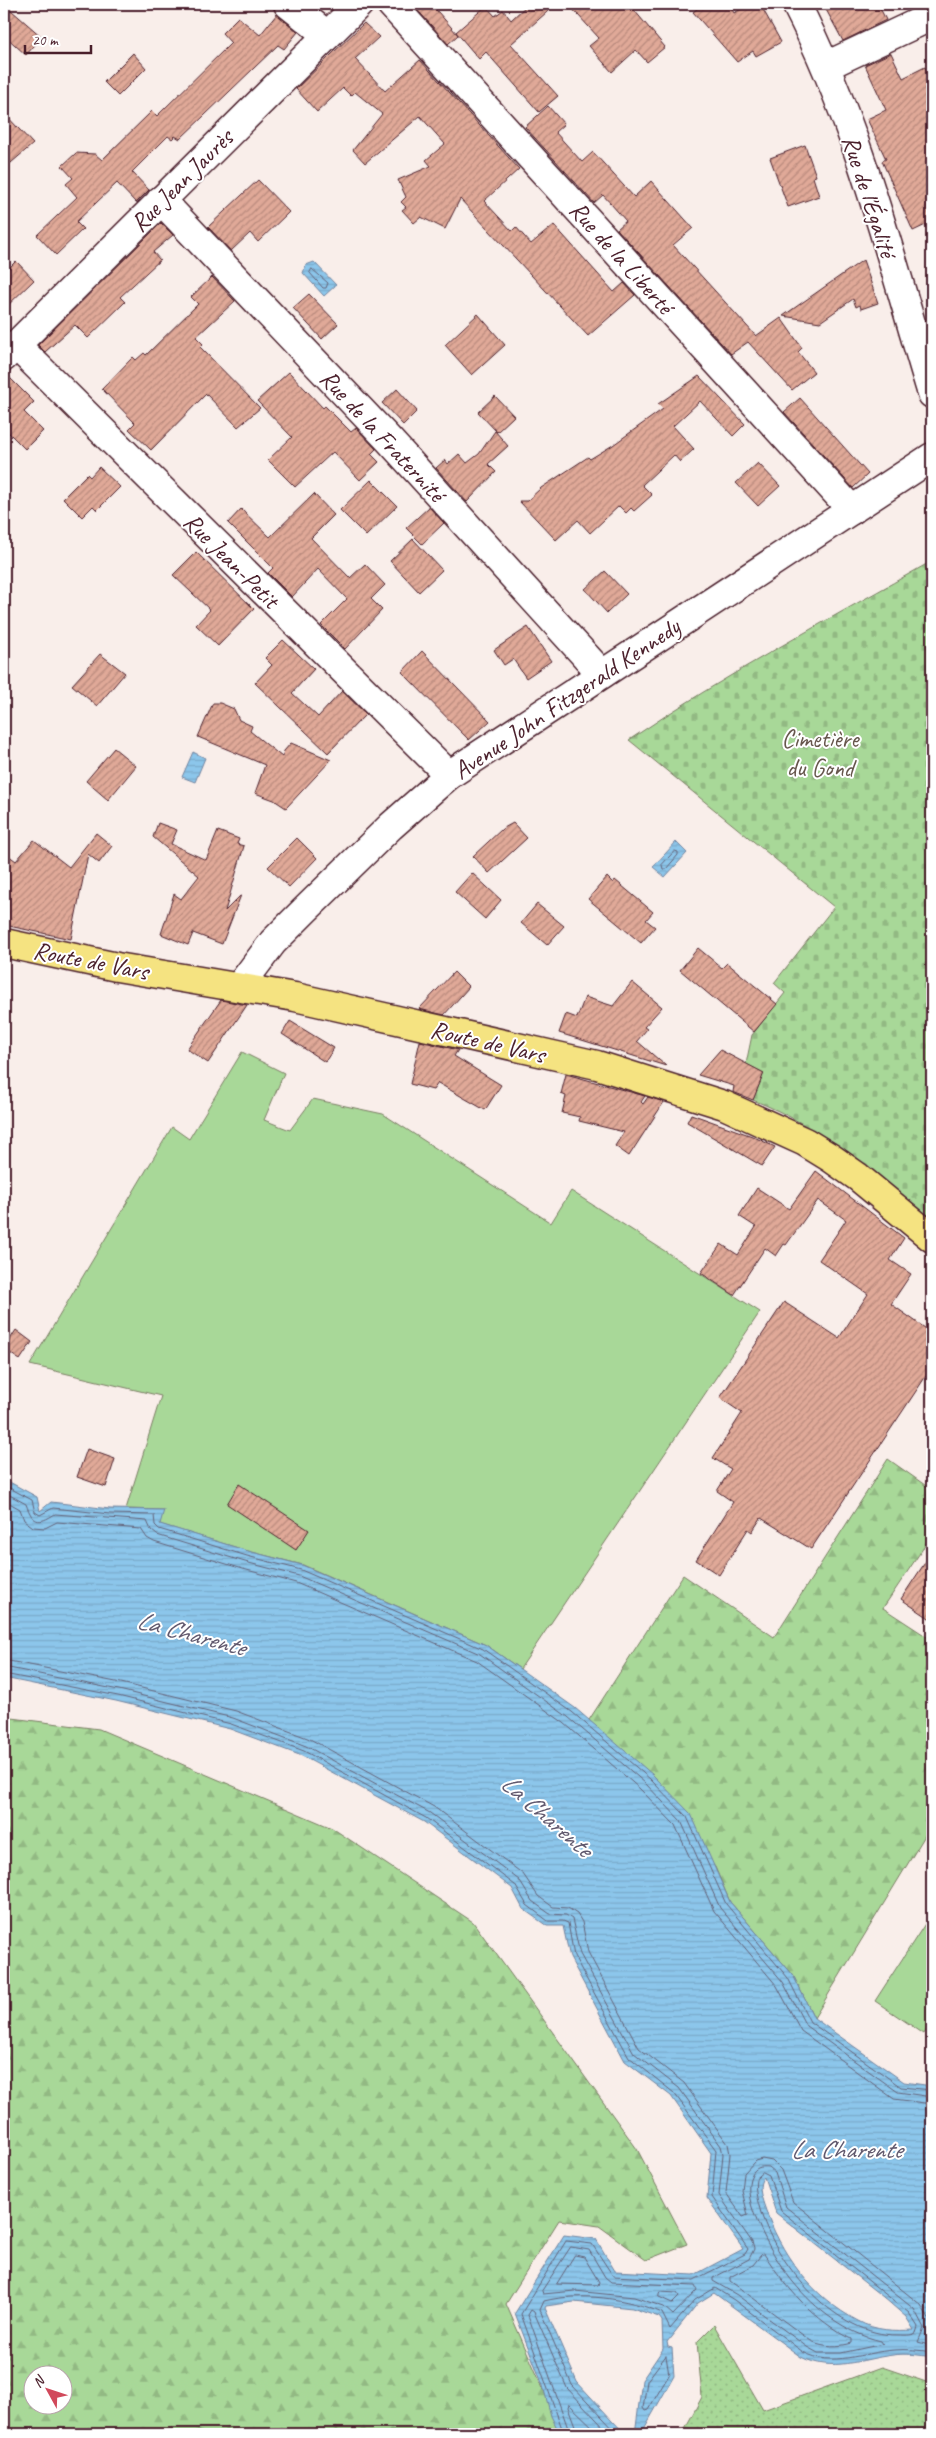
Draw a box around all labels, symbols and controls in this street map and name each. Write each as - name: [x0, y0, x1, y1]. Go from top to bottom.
- scale bar: [25, 22, 91, 54]
- text: 20 m: [32, 31, 59, 50]
- street label: Rue Jean Jaurès: [123, 121, 242, 239]
- street label: Rue de l'Égalité: [834, 131, 905, 265]
- street label: Rue de la Liberté: [562, 195, 683, 324]
- street label: Rue de la Fraternité: [313, 363, 454, 511]
- street label: Rue Jean-Petit: [177, 506, 288, 617]
- street label: Avenue John Fitzgerald Kennedy: [447, 610, 687, 787]
- park label: Cimetière du Gond: [782, 723, 860, 784]
- street label: Route de Vars: [31, 934, 153, 988]
- street label: Route de Vars: [428, 1013, 550, 1071]
- water label: La Charente: [133, 1603, 253, 1665]
- water label: La Charente: [494, 1767, 603, 1867]
- water label: La Charente: [791, 2133, 906, 2166]
- north arrow: [22, 2366, 72, 2416]
- text: N: [29, 2371, 49, 2391]

